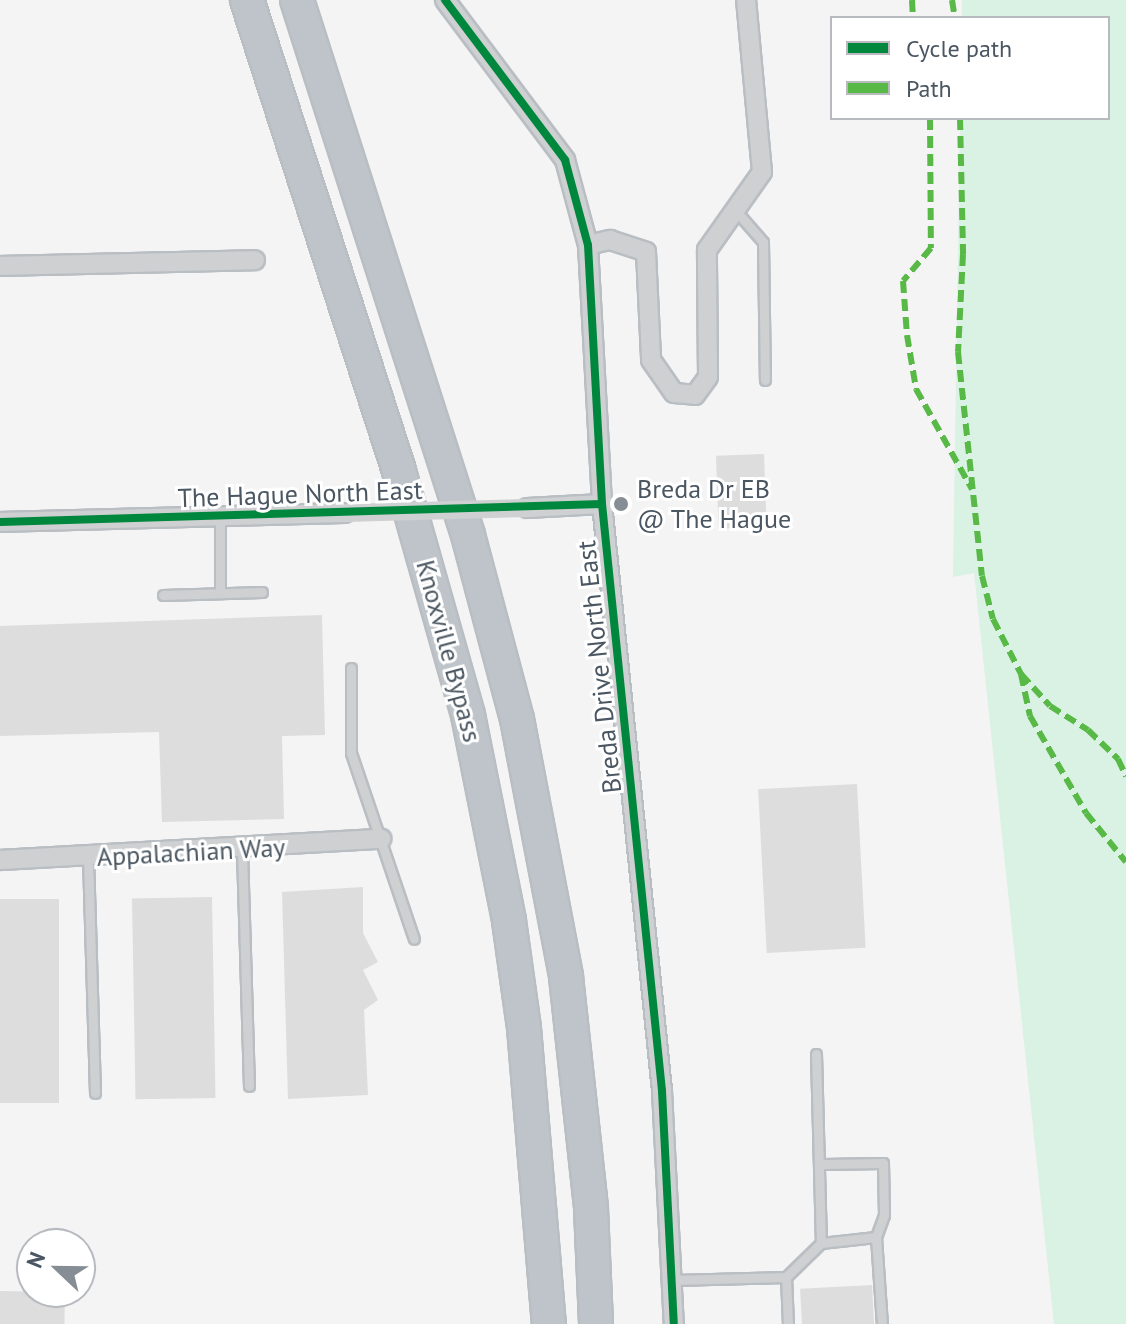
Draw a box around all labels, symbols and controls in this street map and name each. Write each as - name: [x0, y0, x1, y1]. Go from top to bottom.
- legend: [830, 16, 1110, 120]
- text: Cycle path: [906, 33, 1012, 64]
- text: Path: [906, 73, 952, 104]
- place label: Breda Dr EB @ The Hague: [637, 473, 792, 534]
- street label: The Hague North East: [177, 474, 423, 514]
- marker: Breda Dr EB @ The Hague: [612, 495, 630, 513]
- street label: Breda Drive North East: [570, 539, 628, 795]
- street label: Knoxville Bypass: [410, 557, 488, 745]
- street label: Appalachian Way: [96, 831, 286, 873]
- north arrow: [16, 1228, 96, 1308]
- text: N: [20, 1248, 51, 1272]

